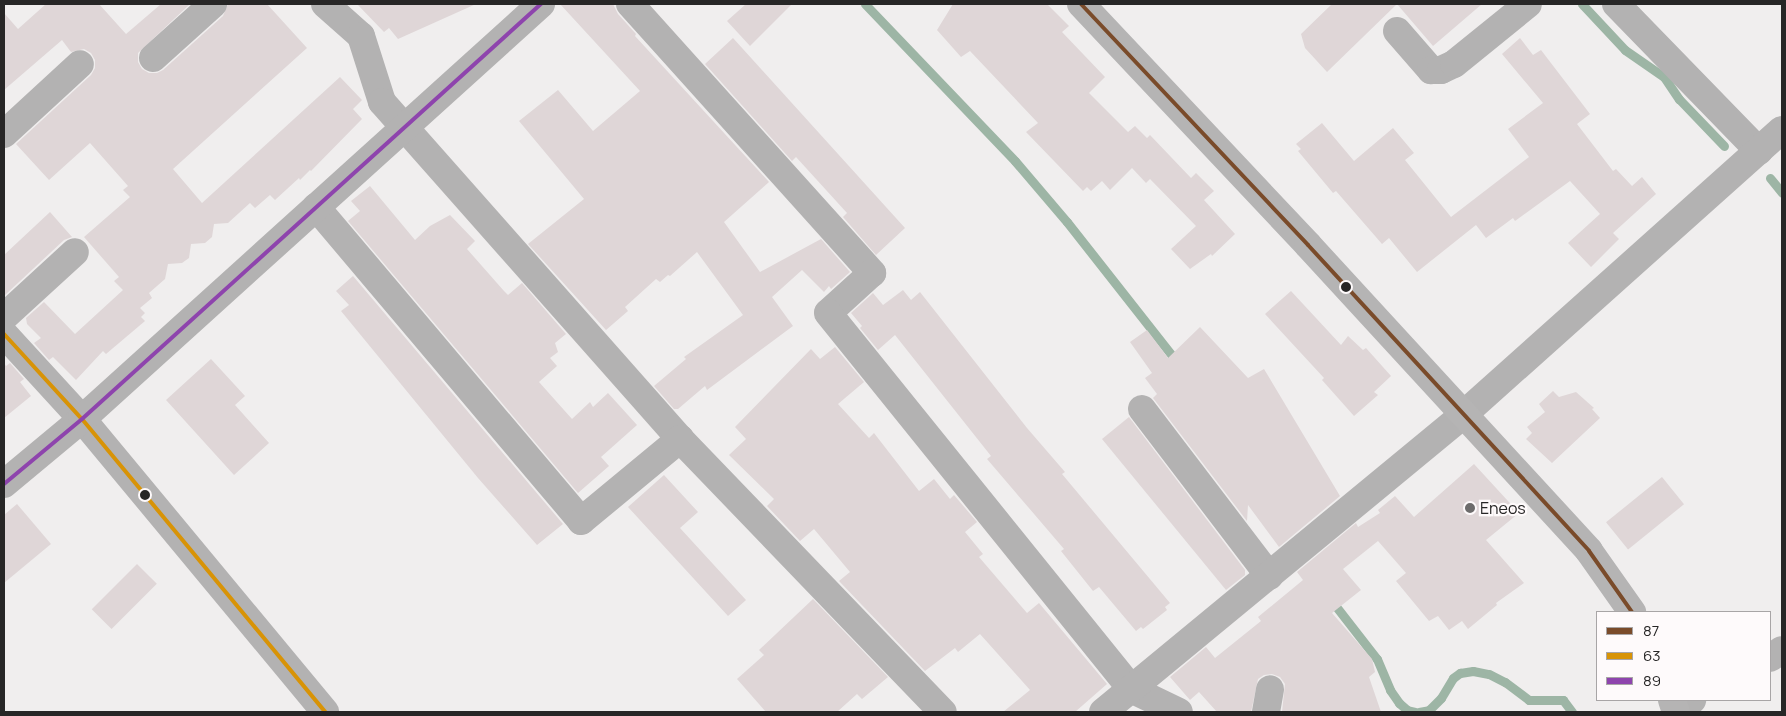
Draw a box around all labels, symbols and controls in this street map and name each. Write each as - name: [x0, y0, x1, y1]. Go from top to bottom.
- unlabelled marker: [1341, 282, 1351, 292]
- unlabelled marker: [140, 490, 150, 500]
- place label: Eneos: [1480, 498, 1526, 518]
- marker: Eneos: [1464, 502, 1476, 514]
- legend: [1596, 611, 1771, 701]
- text: 87: [1643, 620, 1659, 641]
- text: 63: [1643, 645, 1661, 666]
- text: 89: [1643, 670, 1661, 691]

